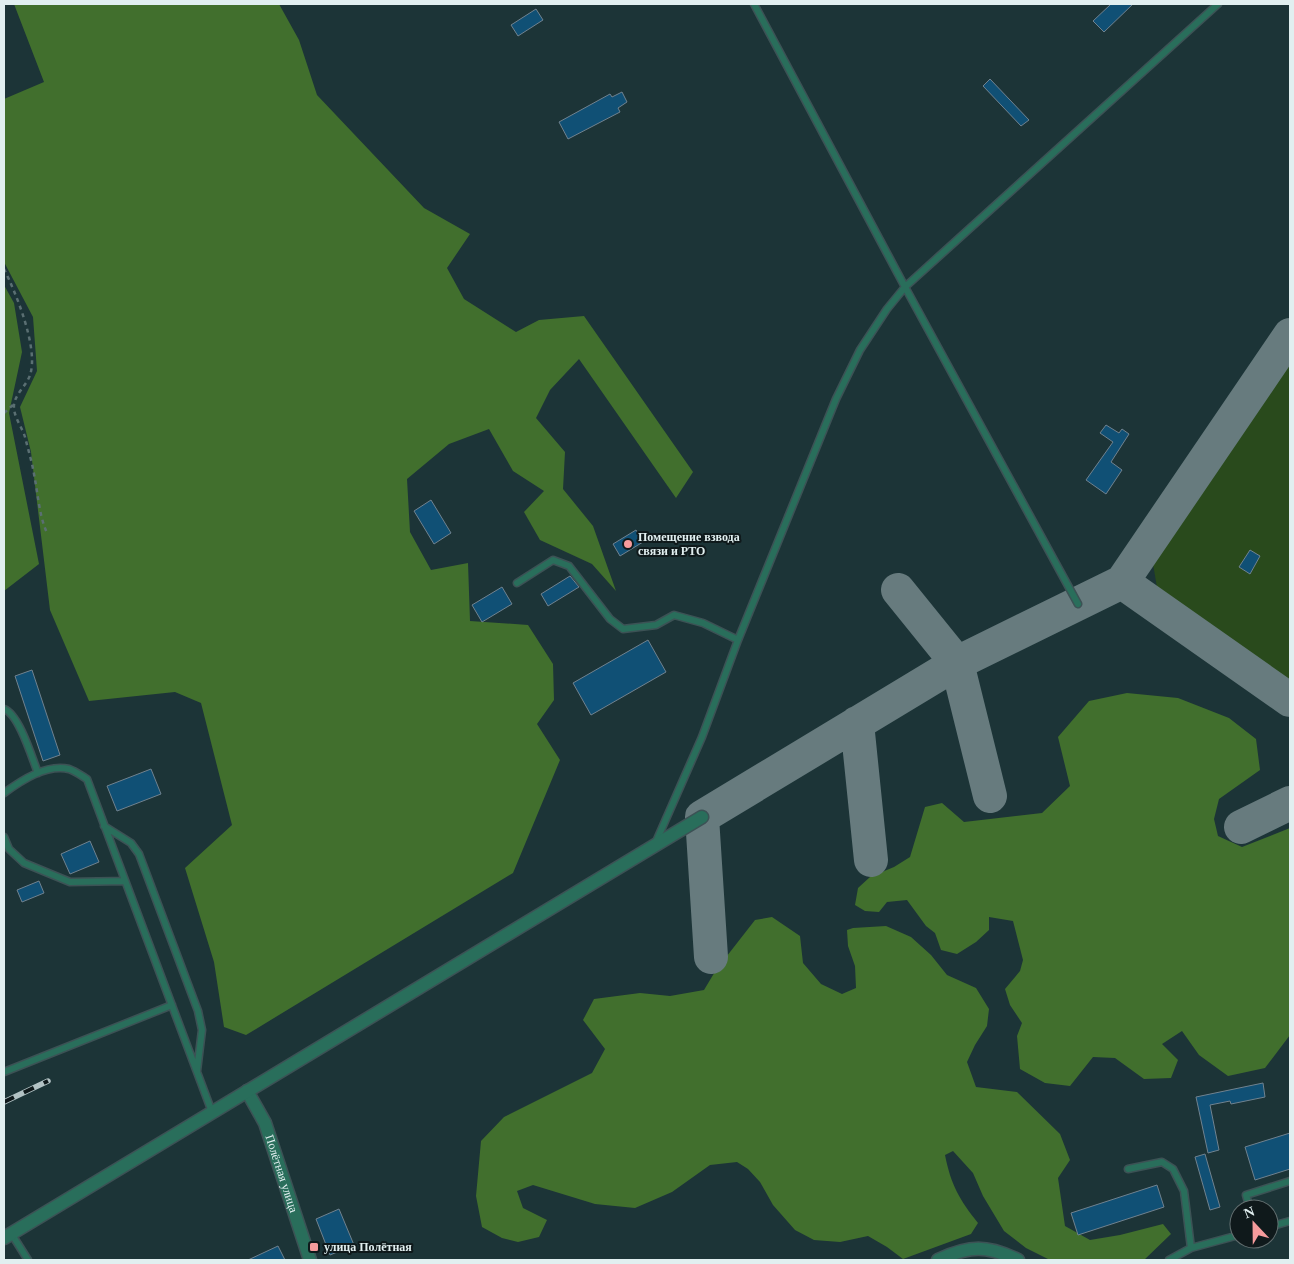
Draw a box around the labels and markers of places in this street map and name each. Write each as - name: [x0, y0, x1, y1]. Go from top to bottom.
- place label: Помещение взвода связи и РТО: [638, 530, 740, 558]
- marker: Помещение взвода связи и РТО: [622, 538, 634, 550]
- place label: улица Полётная: [324, 1240, 412, 1254]
- marker: улица Полётная: [308, 1241, 320, 1253]

